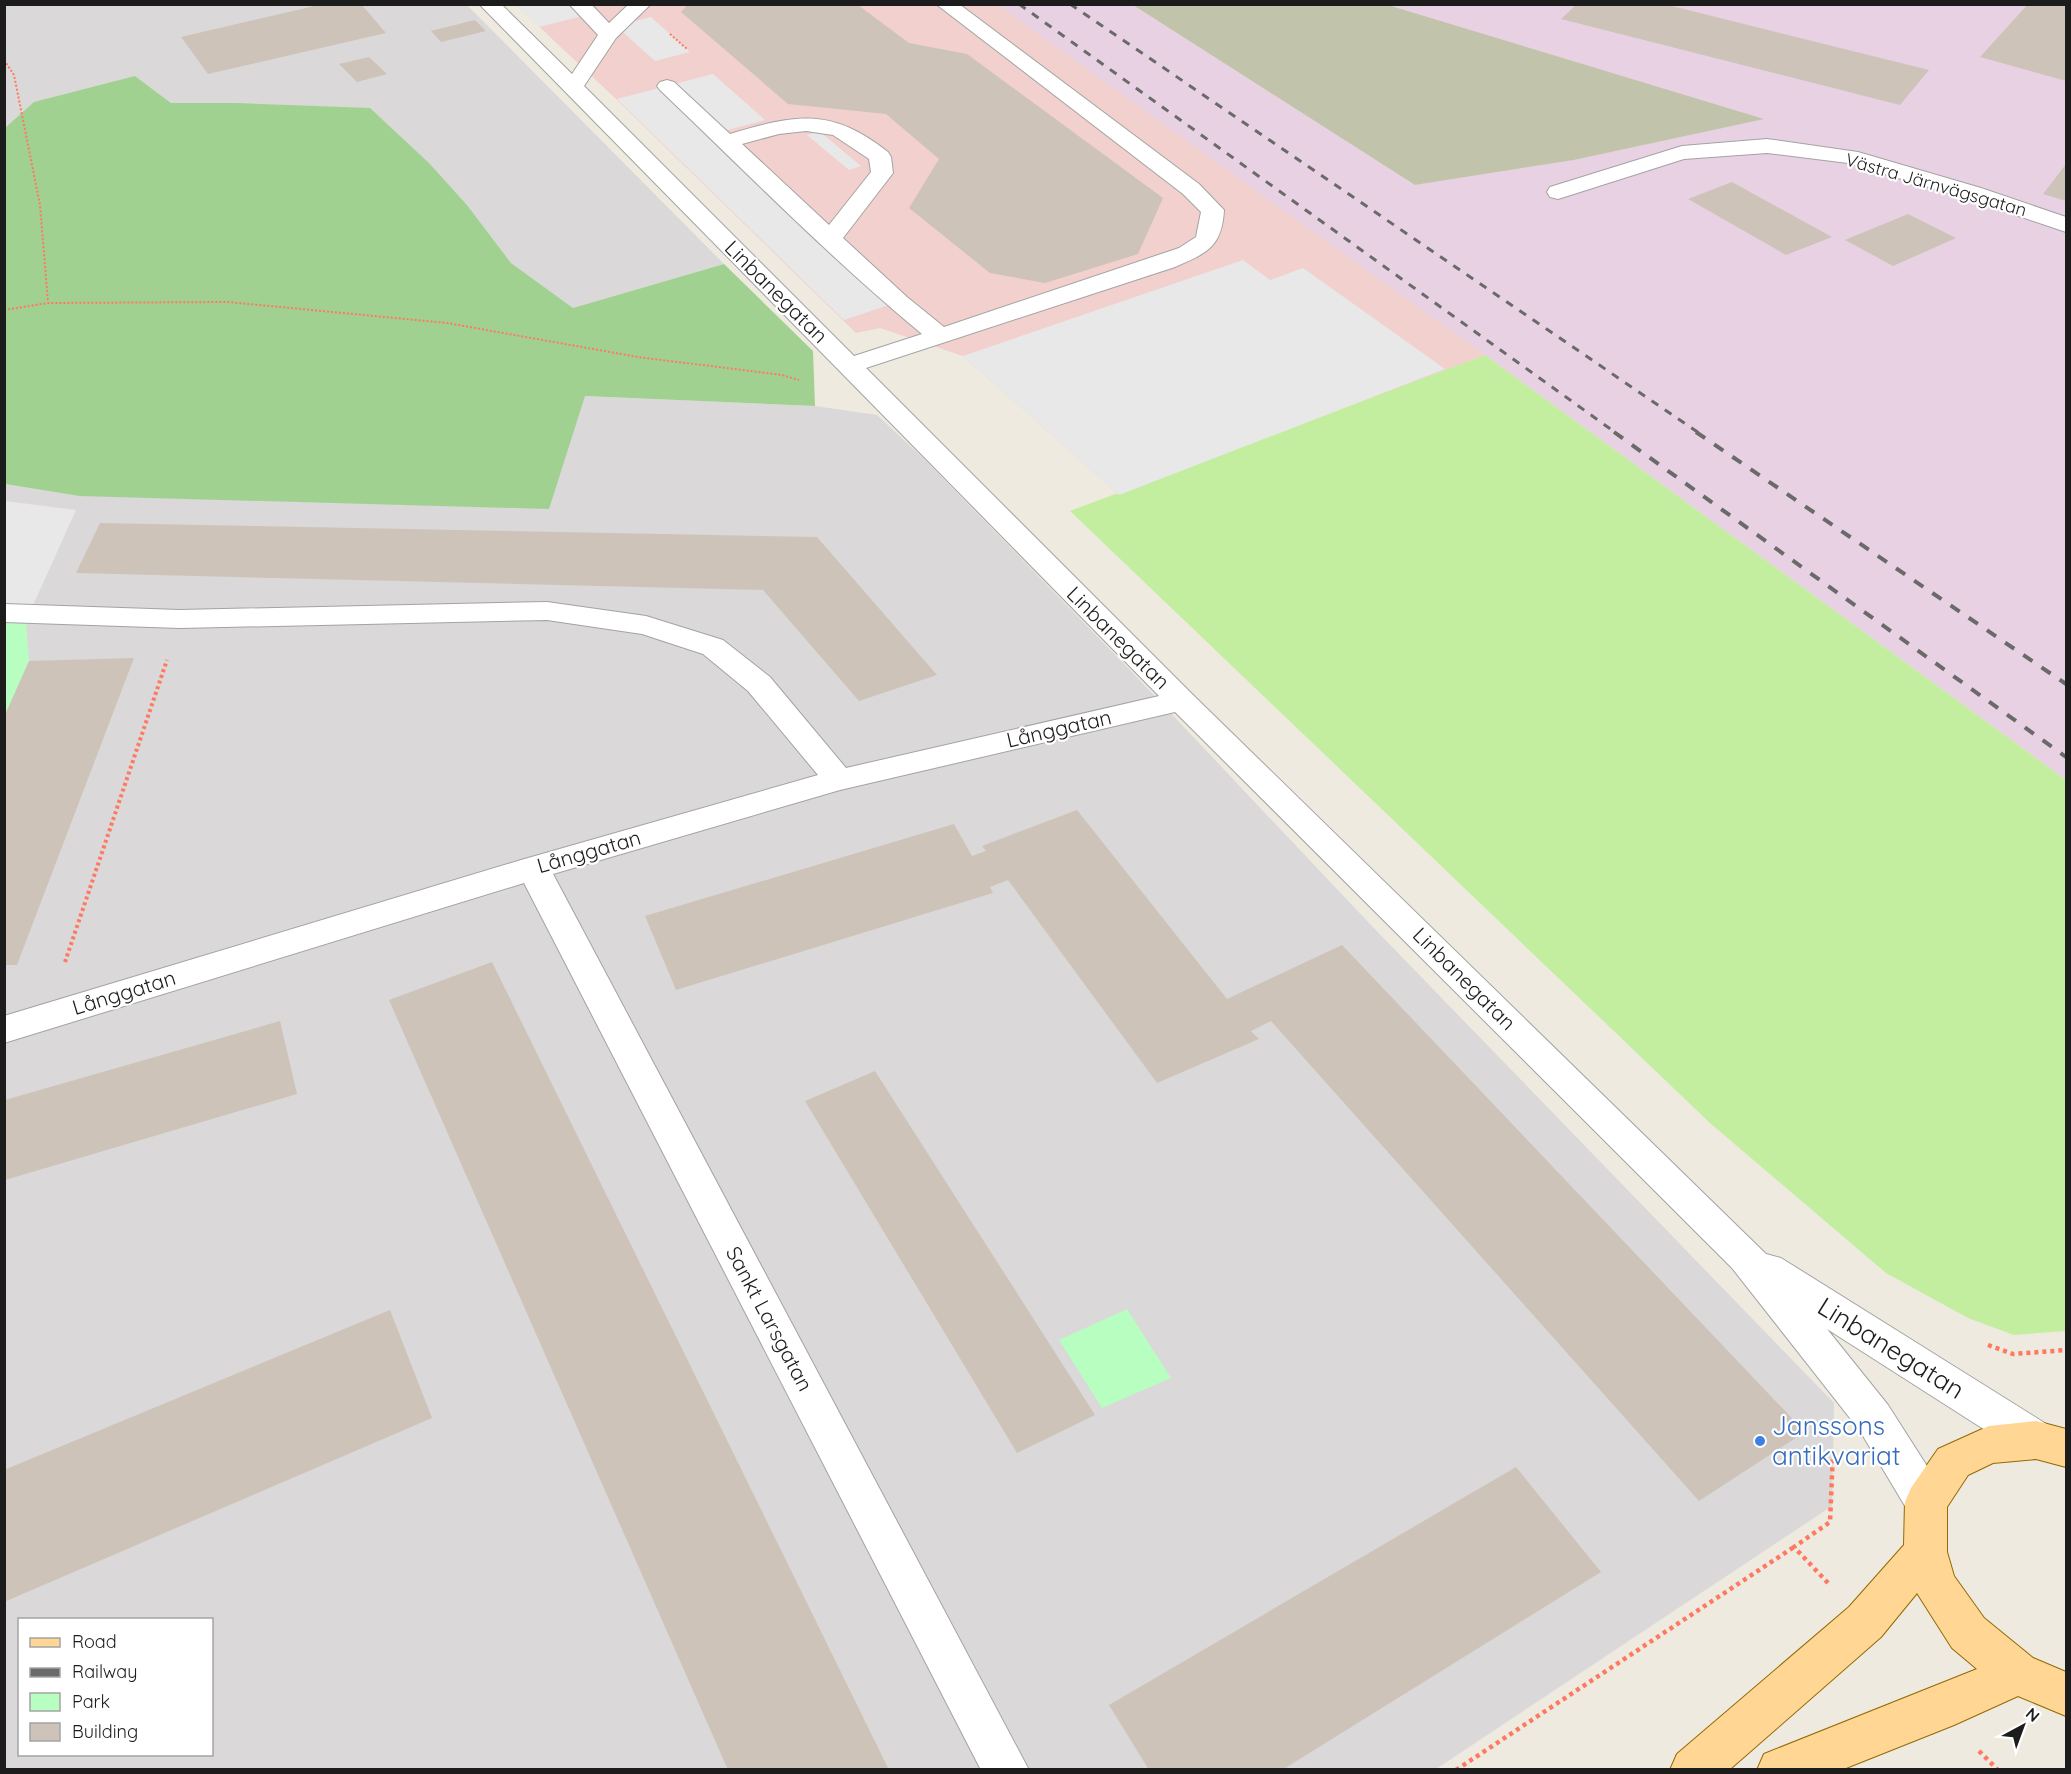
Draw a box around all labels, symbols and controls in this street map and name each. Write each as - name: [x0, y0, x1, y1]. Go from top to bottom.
- street label: Västra Järnvägsgatan: [1843, 148, 2029, 221]
- street label: Linbanegatan: [720, 234, 834, 348]
- street label: Linbanegatan: [1062, 580, 1176, 694]
- street label: Långgatan: [1004, 703, 1114, 753]
- street label: Långgatan: [534, 824, 644, 878]
- street label: Linbanegatan: [1408, 921, 1522, 1035]
- street label: Långgatan: [69, 964, 179, 1020]
- street label: Sankt Larsgatan: [721, 1242, 819, 1395]
- street label: Linbanegatan: [1812, 1289, 1971, 1406]
- place label: Janssons antikvariat: [1772, 1409, 1901, 1472]
- marker: Janssons antikvariat: [1753, 1434, 1767, 1448]
- legend: [18, 1618, 213, 1756]
- text: Road: [72, 1630, 117, 1653]
- text: Railway: [72, 1660, 138, 1683]
- text: Park: [72, 1690, 110, 1713]
- north arrow: [1993, 1696, 2053, 1756]
- text: N: [2022, 1703, 2044, 1726]
- text: Building: [72, 1720, 138, 1743]

